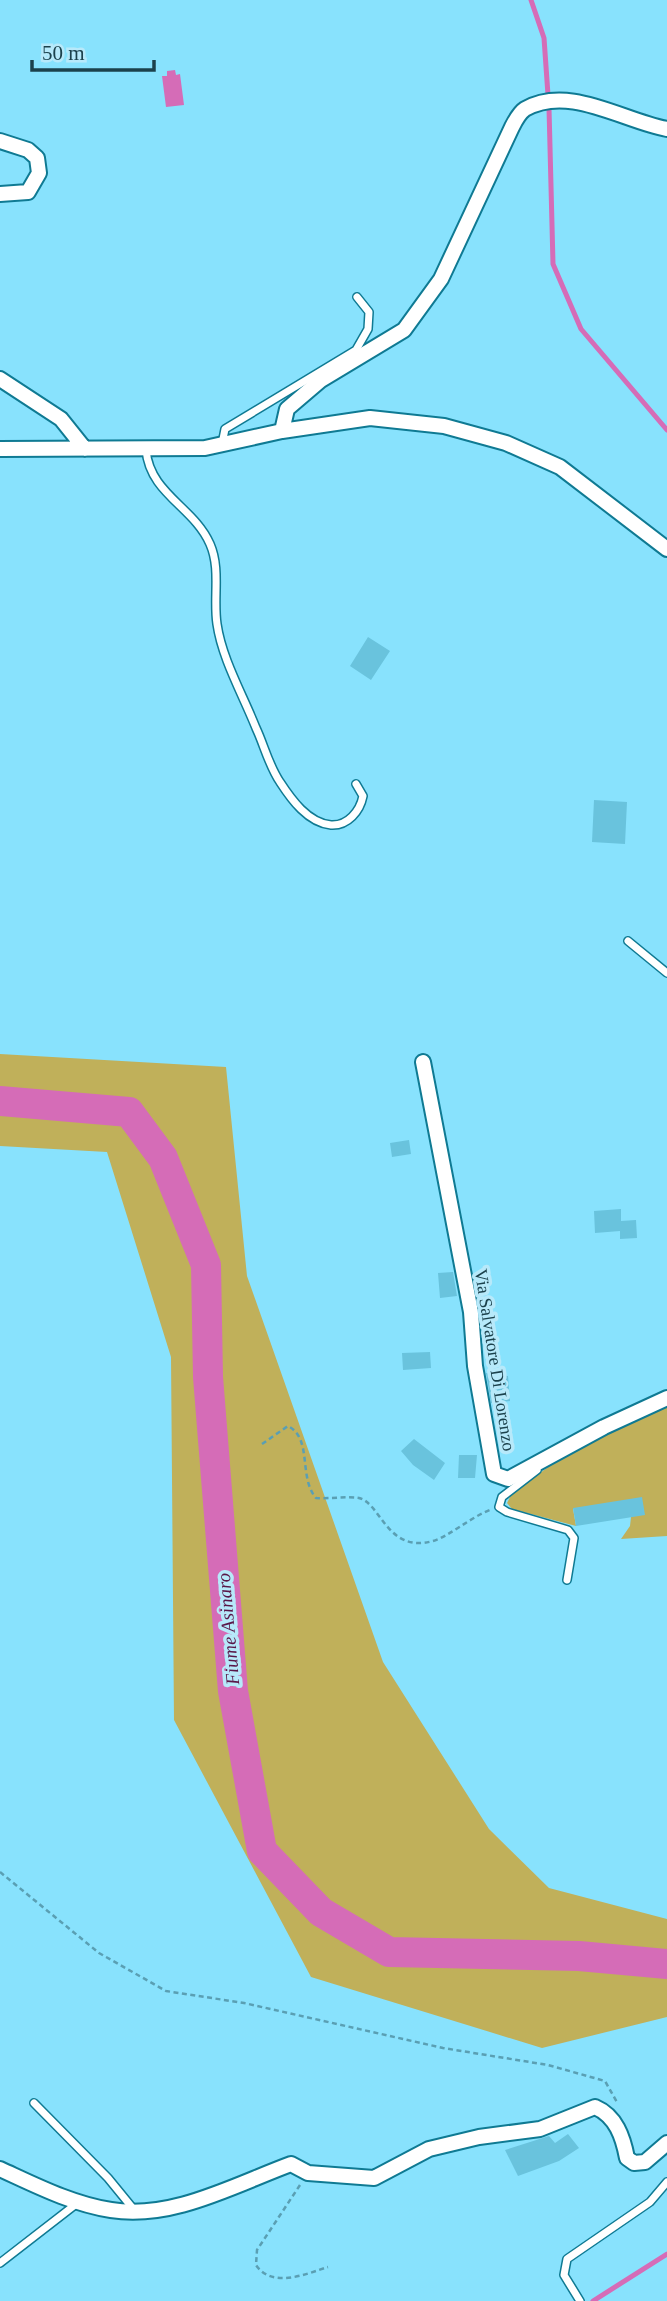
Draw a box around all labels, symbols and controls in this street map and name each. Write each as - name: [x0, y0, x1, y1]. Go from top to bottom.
- scale bar: [32, 28, 154, 72]
- text: 50 m: [42, 41, 85, 65]
- street label: Via Salvatore Di Lorenzo: [471, 1267, 519, 1453]
- water label: Fiume Asinaro: [213, 1572, 243, 1687]

